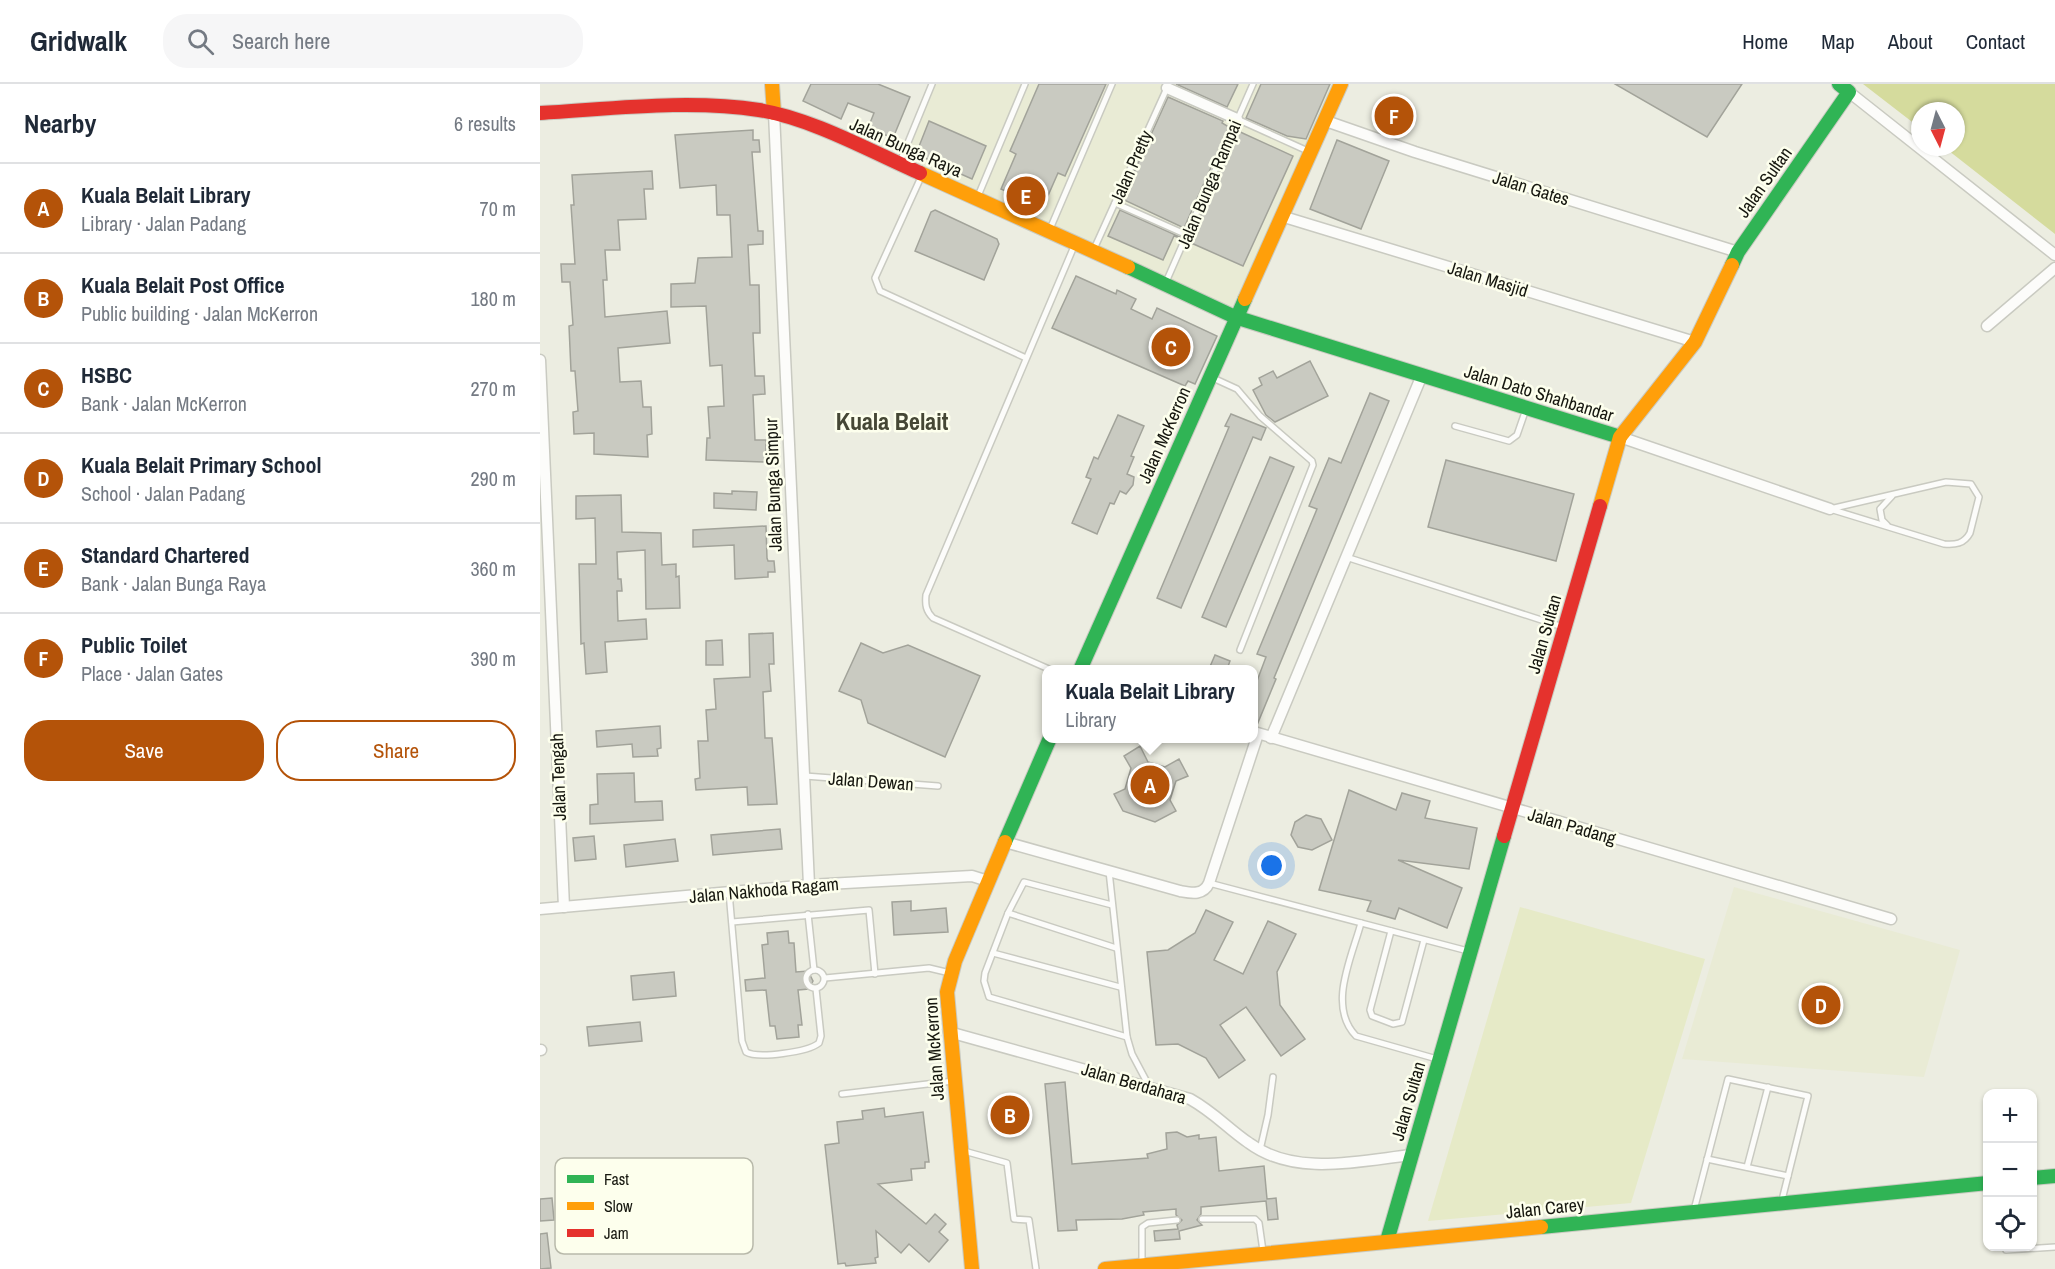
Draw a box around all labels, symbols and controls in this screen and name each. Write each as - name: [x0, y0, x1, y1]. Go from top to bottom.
- search box: [163, 14, 583, 68]
- text: Gridwalk: [30, 22, 127, 60]
- icon: search: [184, 25, 217, 58]
- text: Search here: [232, 26, 330, 56]
- text: Home: [1742, 27, 1788, 56]
- text: Map: [1821, 27, 1855, 56]
- text: About: [1888, 27, 1933, 56]
- text: Contact: [1966, 27, 2025, 56]
- pin: F: [1374, 93, 1414, 138]
- north arrow: [1911, 102, 1965, 156]
- text: Nearby: [24, 106, 96, 141]
- text: 6 results: [454, 110, 516, 137]
- street label: Jalan Bunga Raya: [846, 111, 966, 183]
- street label: Jalan Bunga Rampai: [1171, 116, 1247, 252]
- street label: Jalan Pretty: [1104, 126, 1159, 208]
- street label: Jalan Sultan: [1730, 142, 1798, 222]
- street label: Jalan Gates: [1490, 165, 1572, 211]
- pin: E: [1006, 174, 1046, 218]
- text: Kuala Belait Library: [81, 180, 250, 210]
- text: A: [38, 195, 49, 222]
- text: 70 m: [480, 195, 516, 222]
- text: Library · Jalan Padang: [81, 210, 246, 237]
- street label: Jalan Masjid: [1445, 255, 1531, 303]
- text: Kuala Belait Post Office: [81, 270, 285, 300]
- text: B: [38, 285, 49, 312]
- text: 180 m: [470, 285, 516, 312]
- text: Public building · Jalan McKerron: [81, 300, 318, 327]
- pin: C: [1152, 324, 1190, 370]
- street label: Jalan Dato Shahbandar: [1461, 358, 1617, 428]
- text: HSBC: [81, 360, 132, 390]
- text: C: [38, 375, 49, 402]
- text: 270 m: [470, 375, 516, 402]
- street label: Jalan McKerron: [1132, 383, 1196, 487]
- text: Bank · Jalan McKerron: [81, 390, 247, 417]
- district label: Kuala Belait: [836, 405, 949, 437]
- street label: Jalan Bunga Simpur: [758, 418, 788, 552]
- text: Kuala Belait Primary School: [81, 450, 322, 480]
- text: D: [38, 465, 49, 492]
- text: 290 m: [470, 465, 516, 492]
- text: School · Jalan Padang: [81, 480, 245, 507]
- text: Standard Chartered: [81, 540, 249, 570]
- text: E: [38, 555, 49, 582]
- text: 360 m: [470, 555, 516, 582]
- text: Bank · Jalan Bunga Raya: [81, 570, 266, 597]
- street label: Jalan Sultan: [1521, 592, 1567, 676]
- text: Public Toilet: [81, 630, 187, 660]
- text: F: [38, 645, 49, 672]
- text: 390 m: [470, 645, 516, 672]
- text: Place · Jalan Gates: [81, 660, 223, 687]
- popup: [1042, 665, 1258, 743]
- text: Kuala Belait Library: [1065, 676, 1235, 706]
- text: Library: [1065, 706, 1116, 733]
- button: Save: [24, 720, 264, 781]
- button: Share: [276, 720, 516, 781]
- street label: Jalan Tengah: [544, 733, 572, 821]
- pin: A: [1130, 762, 1170, 808]
- street label: Jalan Dewan: [828, 766, 914, 796]
- street label: Jalan Padang: [1525, 802, 1620, 851]
- your location: [1257, 851, 1286, 880]
- street label: Jalan Nakhoda Ragam: [688, 871, 840, 909]
- pin: D: [1802, 982, 1840, 1028]
- street label: Jalan McKerron: [918, 997, 950, 1101]
- street label: Jalan Berdahara: [1078, 1056, 1190, 1110]
- street label: Jalan Sultan: [1385, 1059, 1431, 1143]
- map controls: [1983, 1089, 2037, 1251]
- button: +: [1983, 1089, 2037, 1143]
- pin: B: [990, 1092, 1030, 1138]
- button: −: [1983, 1143, 2037, 1197]
- legend: [555, 1158, 753, 1254]
- text: Fast: [604, 1168, 629, 1190]
- street label: Jalan Carey: [1505, 1191, 1586, 1225]
- text: Slow: [604, 1195, 633, 1217]
- button: locate: [1983, 1197, 2037, 1251]
- text: Jam: [604, 1222, 629, 1244]

